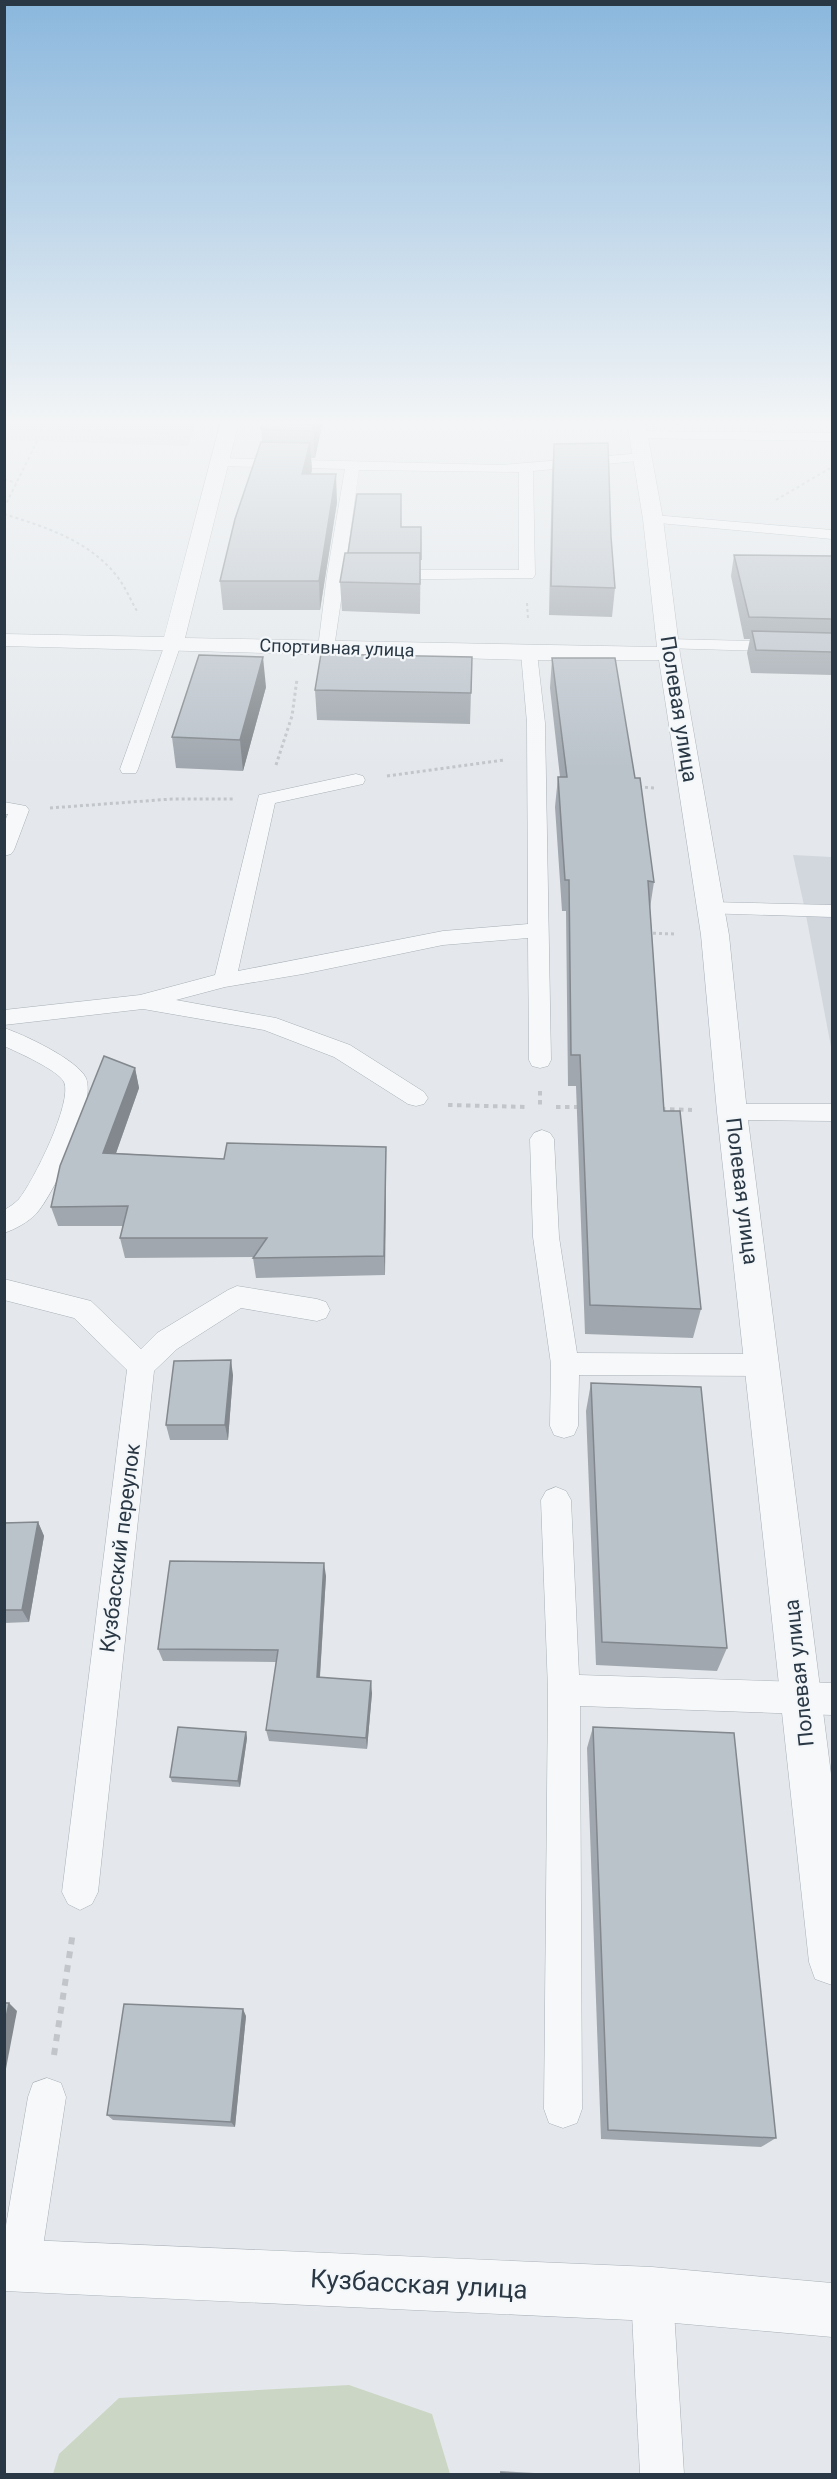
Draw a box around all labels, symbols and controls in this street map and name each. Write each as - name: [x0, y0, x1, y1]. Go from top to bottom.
- street label: Спортивная улица: [259, 634, 415, 661]
- street label: Полевая улица: [656, 634, 702, 784]
- street label: Полевая улица: [721, 1116, 763, 1266]
- street label: Кузбасский переулок: [95, 1441, 145, 1654]
- street label: Полевая улица: [779, 1598, 819, 1748]
- street label: Кузбасская улица: [309, 2263, 529, 2305]

